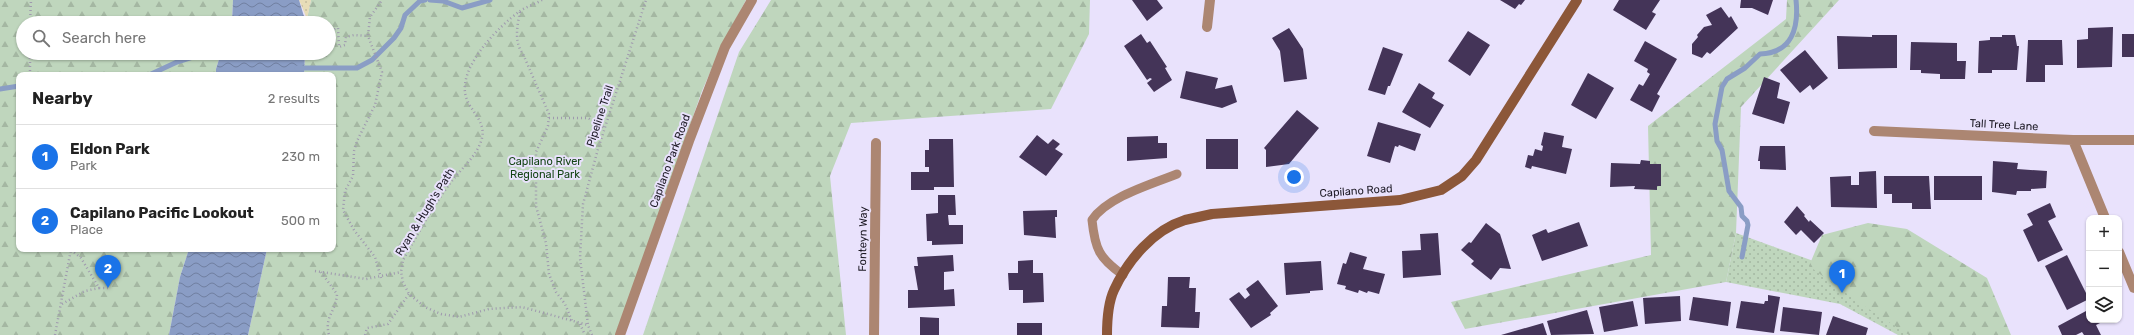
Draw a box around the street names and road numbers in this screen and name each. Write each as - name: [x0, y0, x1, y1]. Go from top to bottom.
- street label: Pipeline Trail: [584, 84, 616, 148]
- street label: Capilano Park Road: [647, 112, 693, 210]
- street label: Tall Tree Lane: [1969, 117, 2039, 133]
- street label: Ryan & Hugh's Path: [393, 166, 457, 258]
- street label: Capilano Road: [1319, 182, 1393, 200]
- street label: Fonteyn Way: [856, 206, 870, 272]

